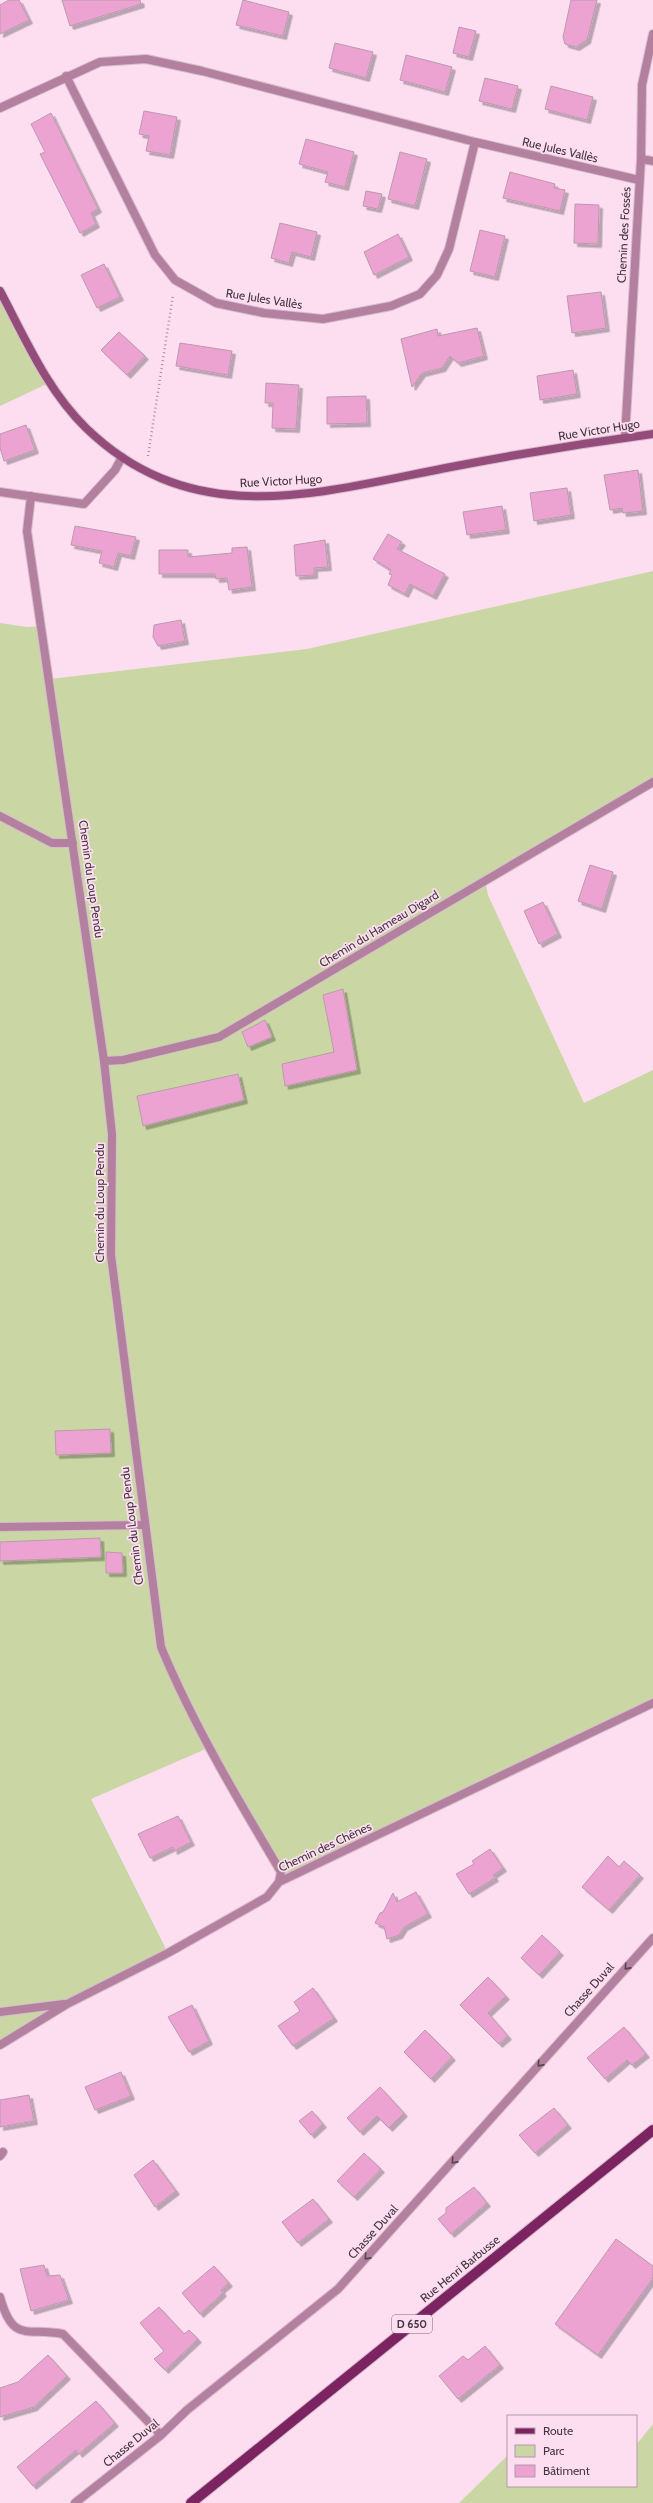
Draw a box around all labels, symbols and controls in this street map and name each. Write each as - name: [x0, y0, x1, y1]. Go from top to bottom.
- street label: Rue Jules Vallès: [521, 134, 600, 166]
- street label: Chemin des Fossés: [613, 186, 634, 283]
- street label: Rue Jules Vallès: [225, 285, 303, 312]
- street label: Rue Victor Hugo: [557, 416, 641, 443]
- street label: Rue Victor Hugo: [239, 471, 323, 490]
- street label: Chemin du Loup Pendu: [76, 819, 107, 939]
- street label: Chemin du Hameau Digard: [316, 887, 441, 970]
- street label: Chemin du Loup Pendu: [92, 1144, 107, 1262]
- street label: Chemin du Loup Pendu: [117, 1466, 146, 1586]
- street label: Chemin des Chênes: [276, 1818, 374, 1875]
- street label: Chasse Duval: [560, 1959, 617, 2020]
- one-way arrow: [624, 1962, 631, 1969]
- one-way arrow: [538, 2059, 545, 2066]
- one-way arrow: [451, 2156, 458, 2163]
- street label: Chasse Duval: [344, 2201, 401, 2262]
- street label: Rue Henri Barbusse: [417, 2232, 503, 2305]
- one-way arrow: [364, 2252, 371, 2260]
- road number: D 650: [392, 2315, 432, 2333]
- street label: Chasse Duval: [100, 2415, 162, 2470]
- legend: [507, 2415, 637, 2487]
- text: Route: [543, 2423, 573, 2438]
- text: Parc: [543, 2443, 565, 2458]
- text: Bâtiment: [543, 2463, 590, 2478]

